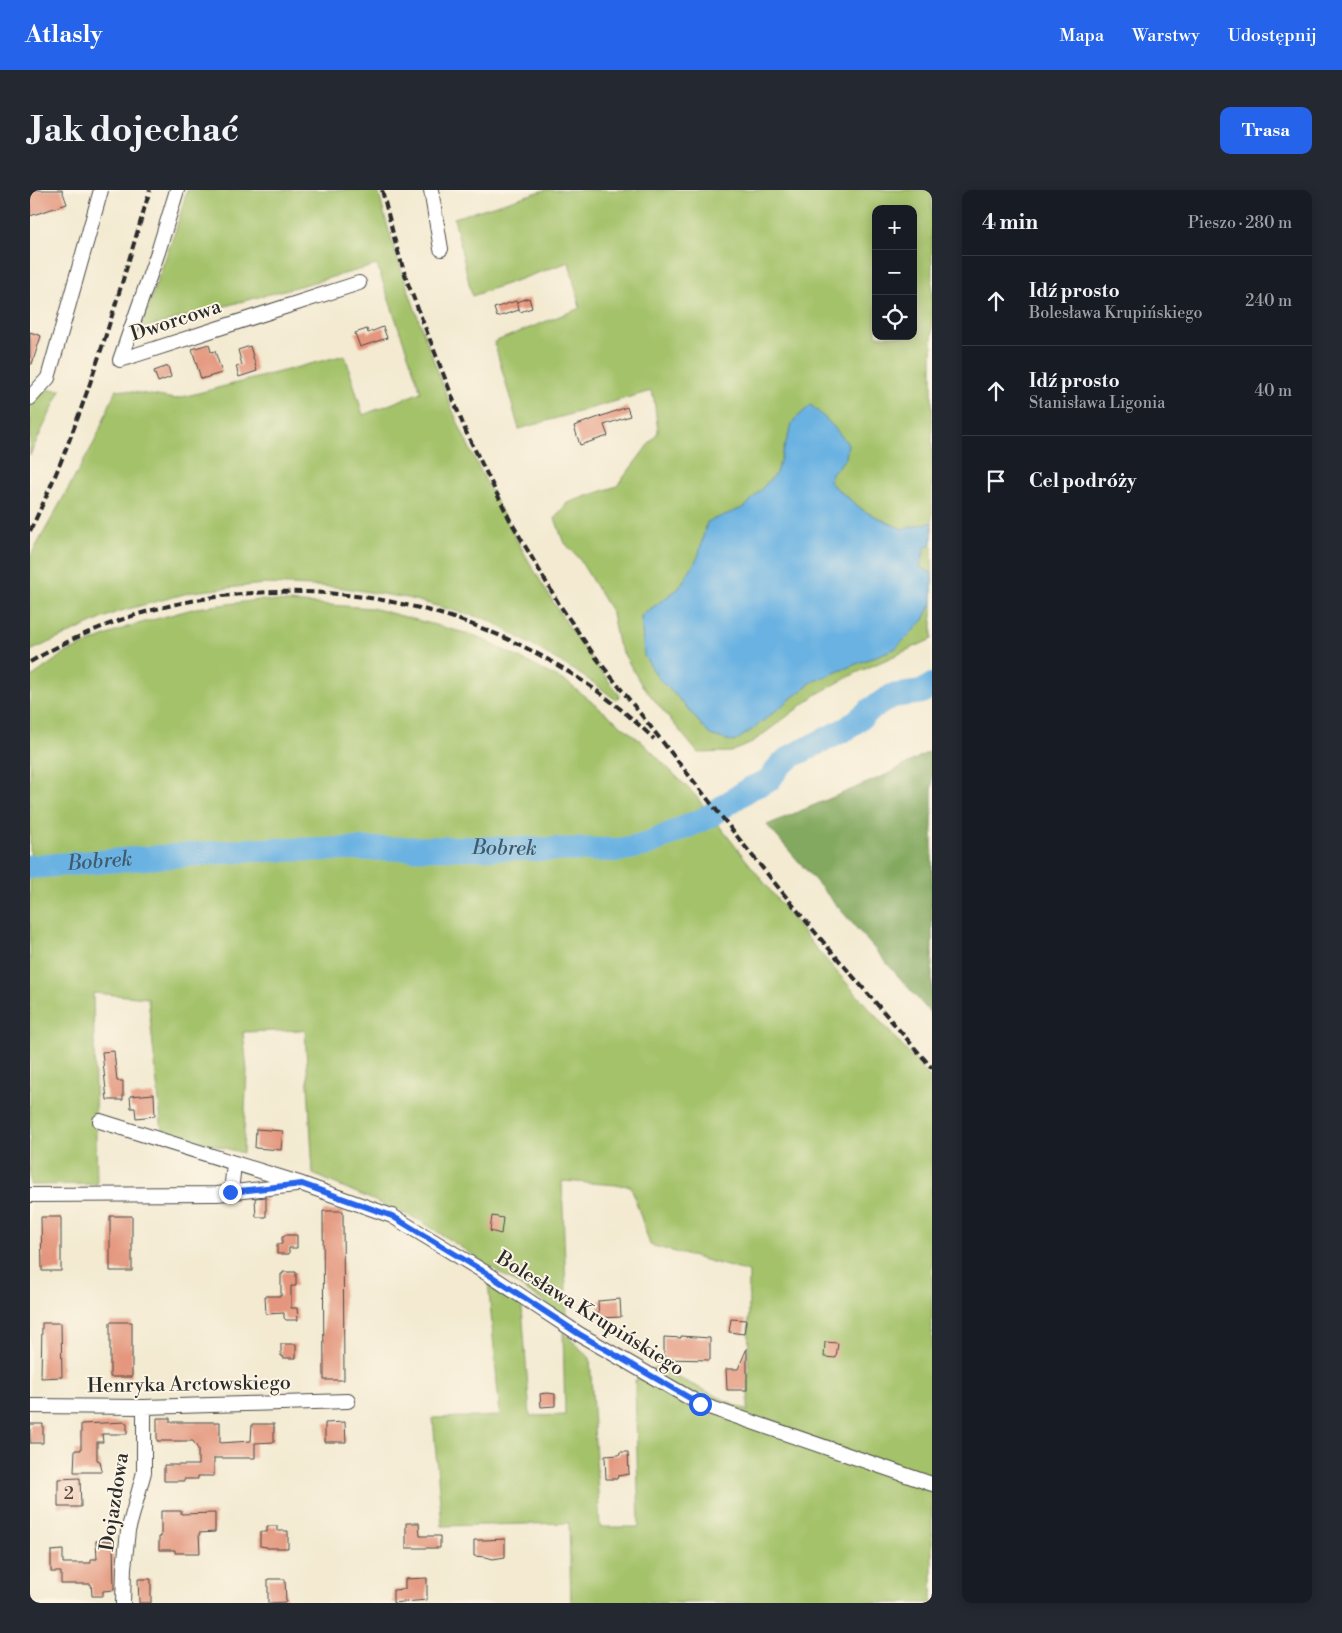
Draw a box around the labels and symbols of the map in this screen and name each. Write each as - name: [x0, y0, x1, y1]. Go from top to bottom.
- street label: Dworcowa: [128, 294, 225, 347]
- water label: Bobrek: [471, 835, 537, 862]
- water label: Bobrek: [65, 846, 133, 877]
- route end: [219, 1181, 242, 1204]
- street label: Bolesława Krupińskiego: [491, 1245, 689, 1382]
- street label: Henryka Arctowskiego: [87, 1371, 291, 1399]
- route start: [689, 1393, 712, 1416]
- street label: Dojazdowa: [95, 1450, 135, 1553]
- house number: 2: [64, 1482, 74, 1505]

